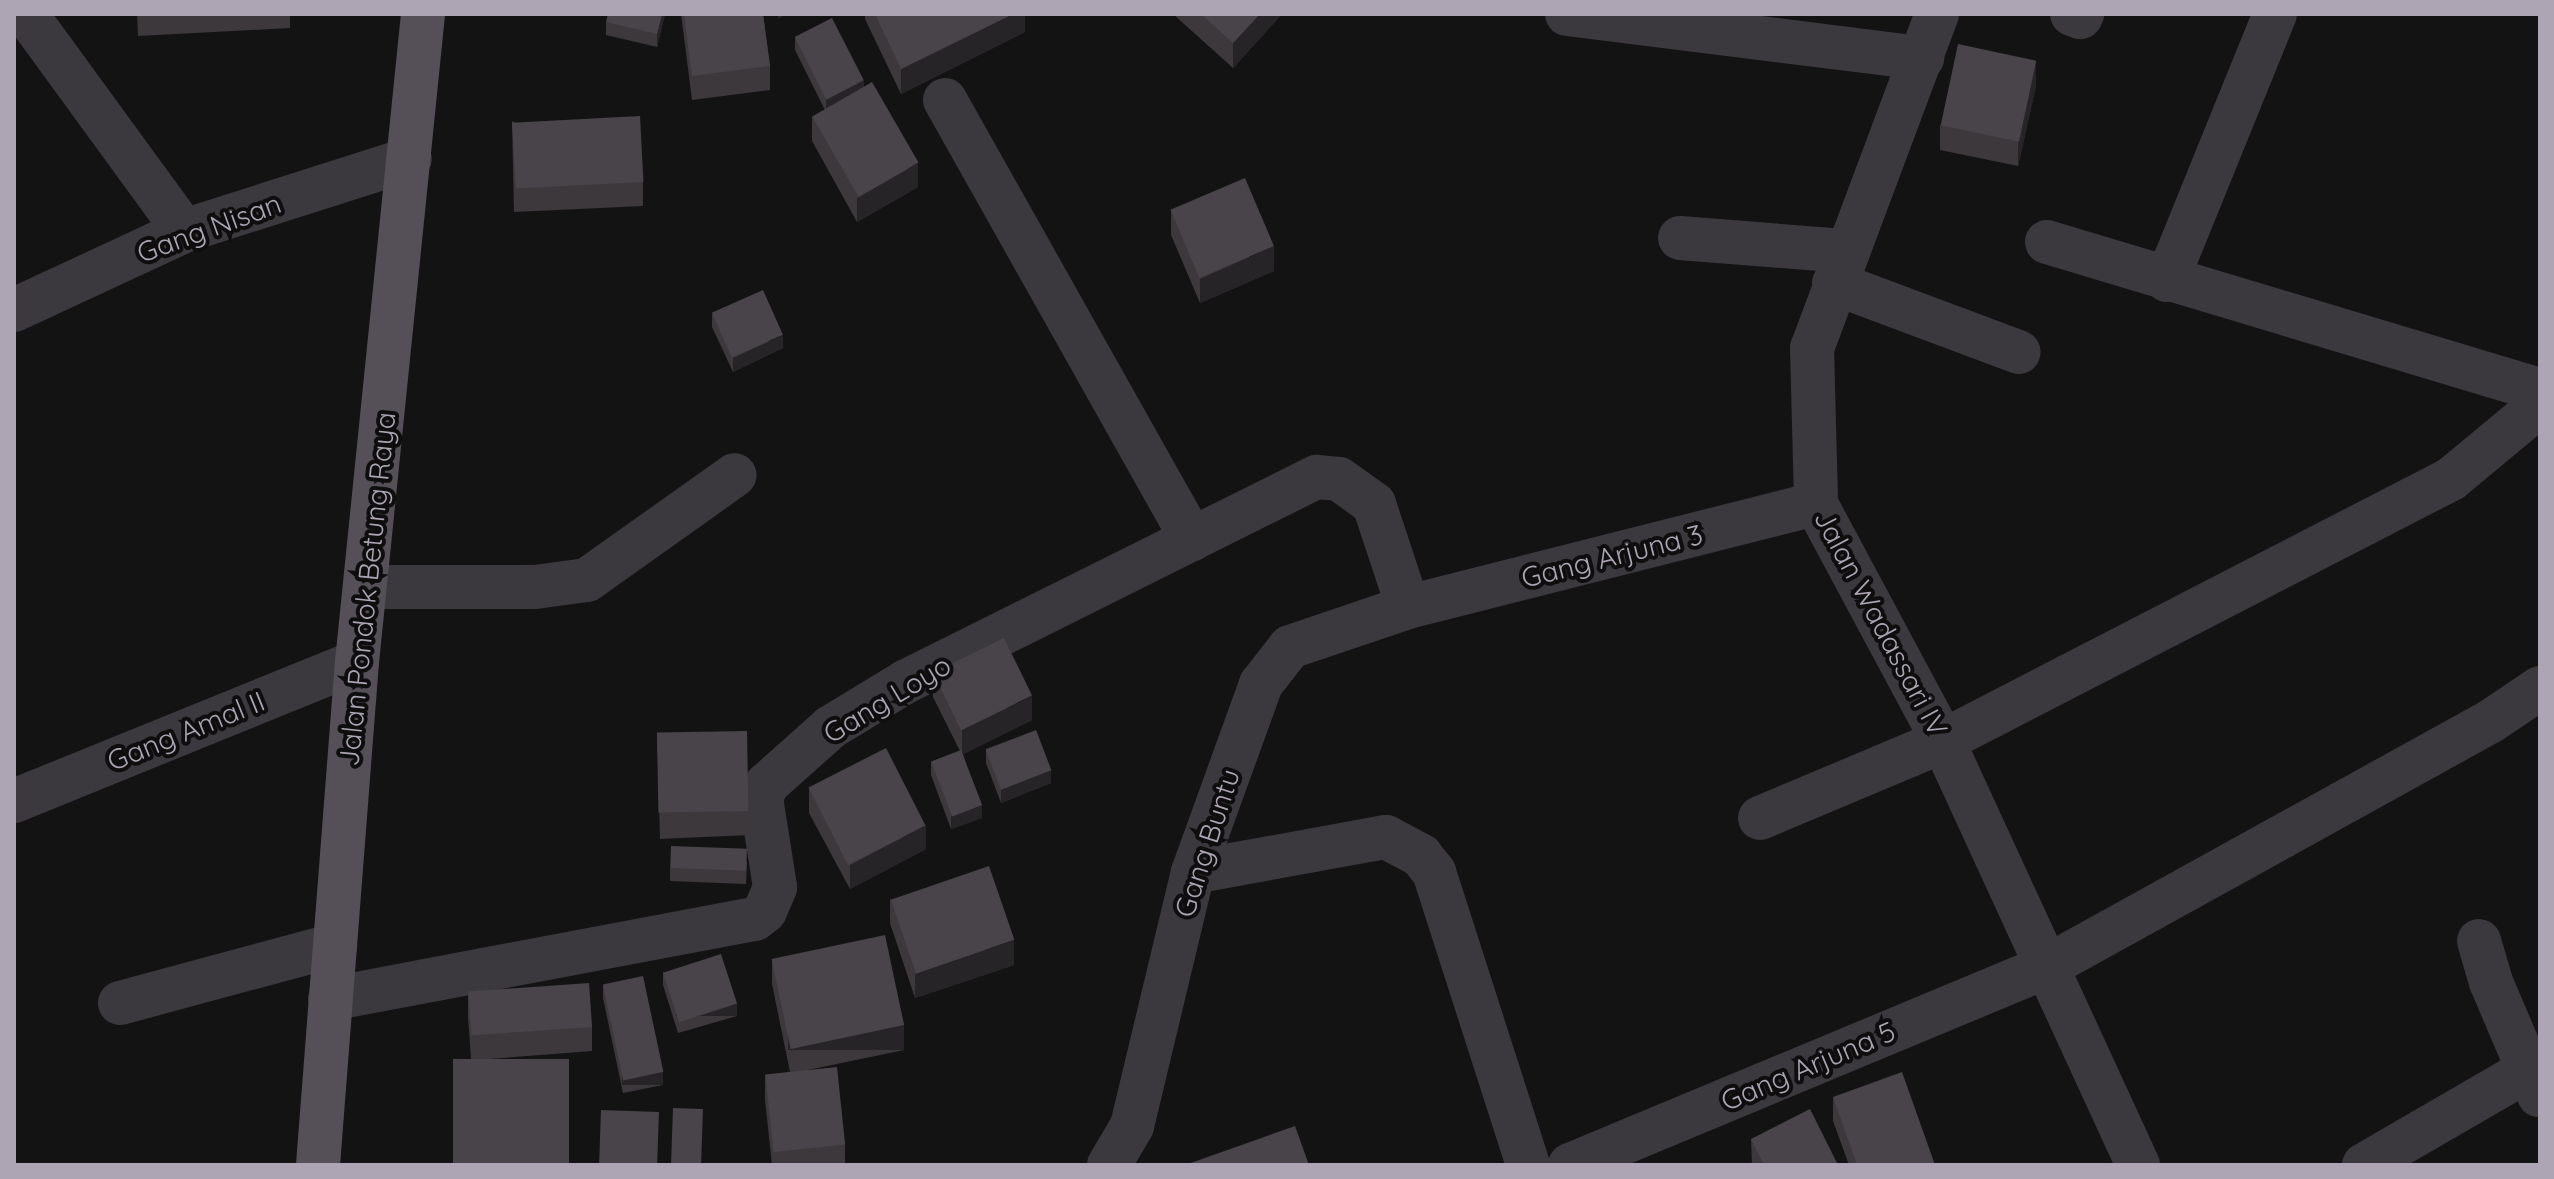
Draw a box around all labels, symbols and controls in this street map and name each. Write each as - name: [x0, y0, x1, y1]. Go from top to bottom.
- street label: Gang Nisan: [132, 186, 286, 270]
- street label: Jalan Pondok Betung Raya: [332, 410, 402, 768]
- street label: Jalan Wadassari IV: [1807, 504, 1955, 742]
- street label: Gang Arjuna 3: [1518, 517, 1706, 595]
- street label: Gang Loyo: [817, 648, 957, 750]
- street label: Gang Amal II: [102, 684, 270, 778]
- street label: Gang Buntu: [1167, 765, 1247, 921]
- street label: Gang Arjuna 5: [1716, 1014, 1900, 1118]

